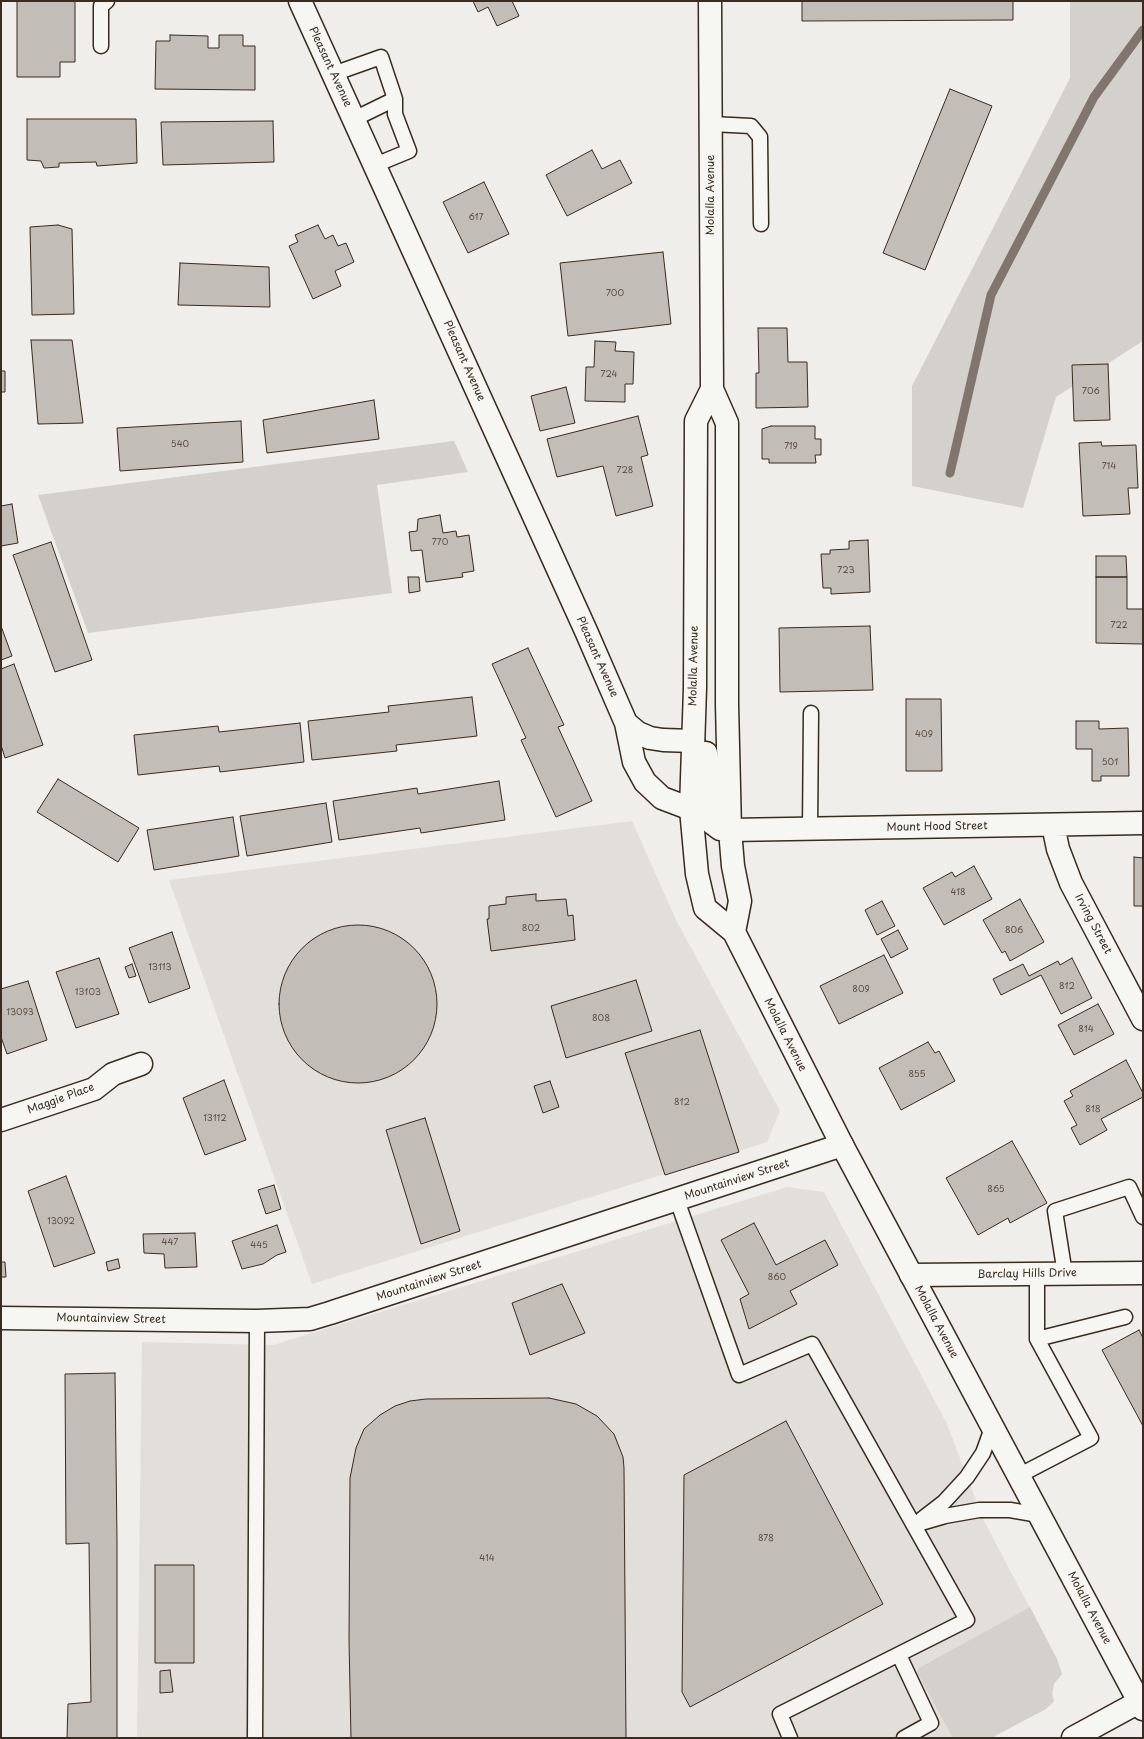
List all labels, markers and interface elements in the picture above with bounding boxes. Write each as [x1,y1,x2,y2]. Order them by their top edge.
street label: Pleasant Avenue [306,25,354,109]
street label: Molalla Avenue [704,155,718,235]
house number: 617 [469,213,483,223]
house number: 700 [606,289,624,299]
street label: Pleasant Avenue [440,319,488,403]
house number: 724 [600,370,618,380]
house number: 706 [1082,387,1100,397]
house number: 540 [171,440,189,450]
house number: 719 [784,442,798,452]
house number: 714 [1102,462,1116,472]
house number: 728 [617,466,633,476]
house number: 770 [432,538,448,548]
house number: 723 [837,566,855,576]
street label: Pleasant Avenue [573,615,621,699]
house number: 722 [1110,621,1128,631]
street label: Molalla Avenue [687,626,701,706]
house number: 409 [915,730,933,740]
house number: 501 [1102,758,1118,768]
street label: Mount Hood Street [886,820,988,834]
house number: 418 [950,888,966,898]
street label: Irving Street [1072,892,1114,956]
house number: 802 [522,924,540,934]
house number: 806 [1005,926,1023,936]
house number: 13113 [148,963,172,973]
house number: 812 [1059,982,1075,992]
house number: 809 [852,985,870,995]
house number: 13103 [75,988,101,998]
street label: Molalla Avenue [761,996,809,1074]
house number: 13093 [6,1008,34,1018]
house number: 808 [592,1014,610,1024]
house number: 814 [1078,1025,1094,1035]
house number: 855 [909,1070,925,1080]
street label: Maggie Place [26,1081,96,1117]
house number: 812 [674,1098,690,1108]
house number: 818 [1085,1105,1101,1115]
house number: 13112 [203,1114,227,1124]
street label: Mountainview Street [683,1157,791,1203]
house number: 865 [987,1185,1005,1195]
house number: 13092 [47,1217,75,1227]
house number: 447 [162,1238,178,1248]
house number: 445 [250,1241,268,1251]
street label: Mountainview Street [375,1258,483,1304]
street label: Barclay Hills Drive [977,1267,1077,1281]
house number: 860 [768,1273,786,1283]
street label: Molalla Avenue [911,1283,961,1361]
street label: Mountainview Street [56,1311,166,1327]
house number: 878 [758,1534,774,1544]
house number: 414 [479,1554,495,1564]
street label: Molalla Avenue [1064,1569,1114,1647]

